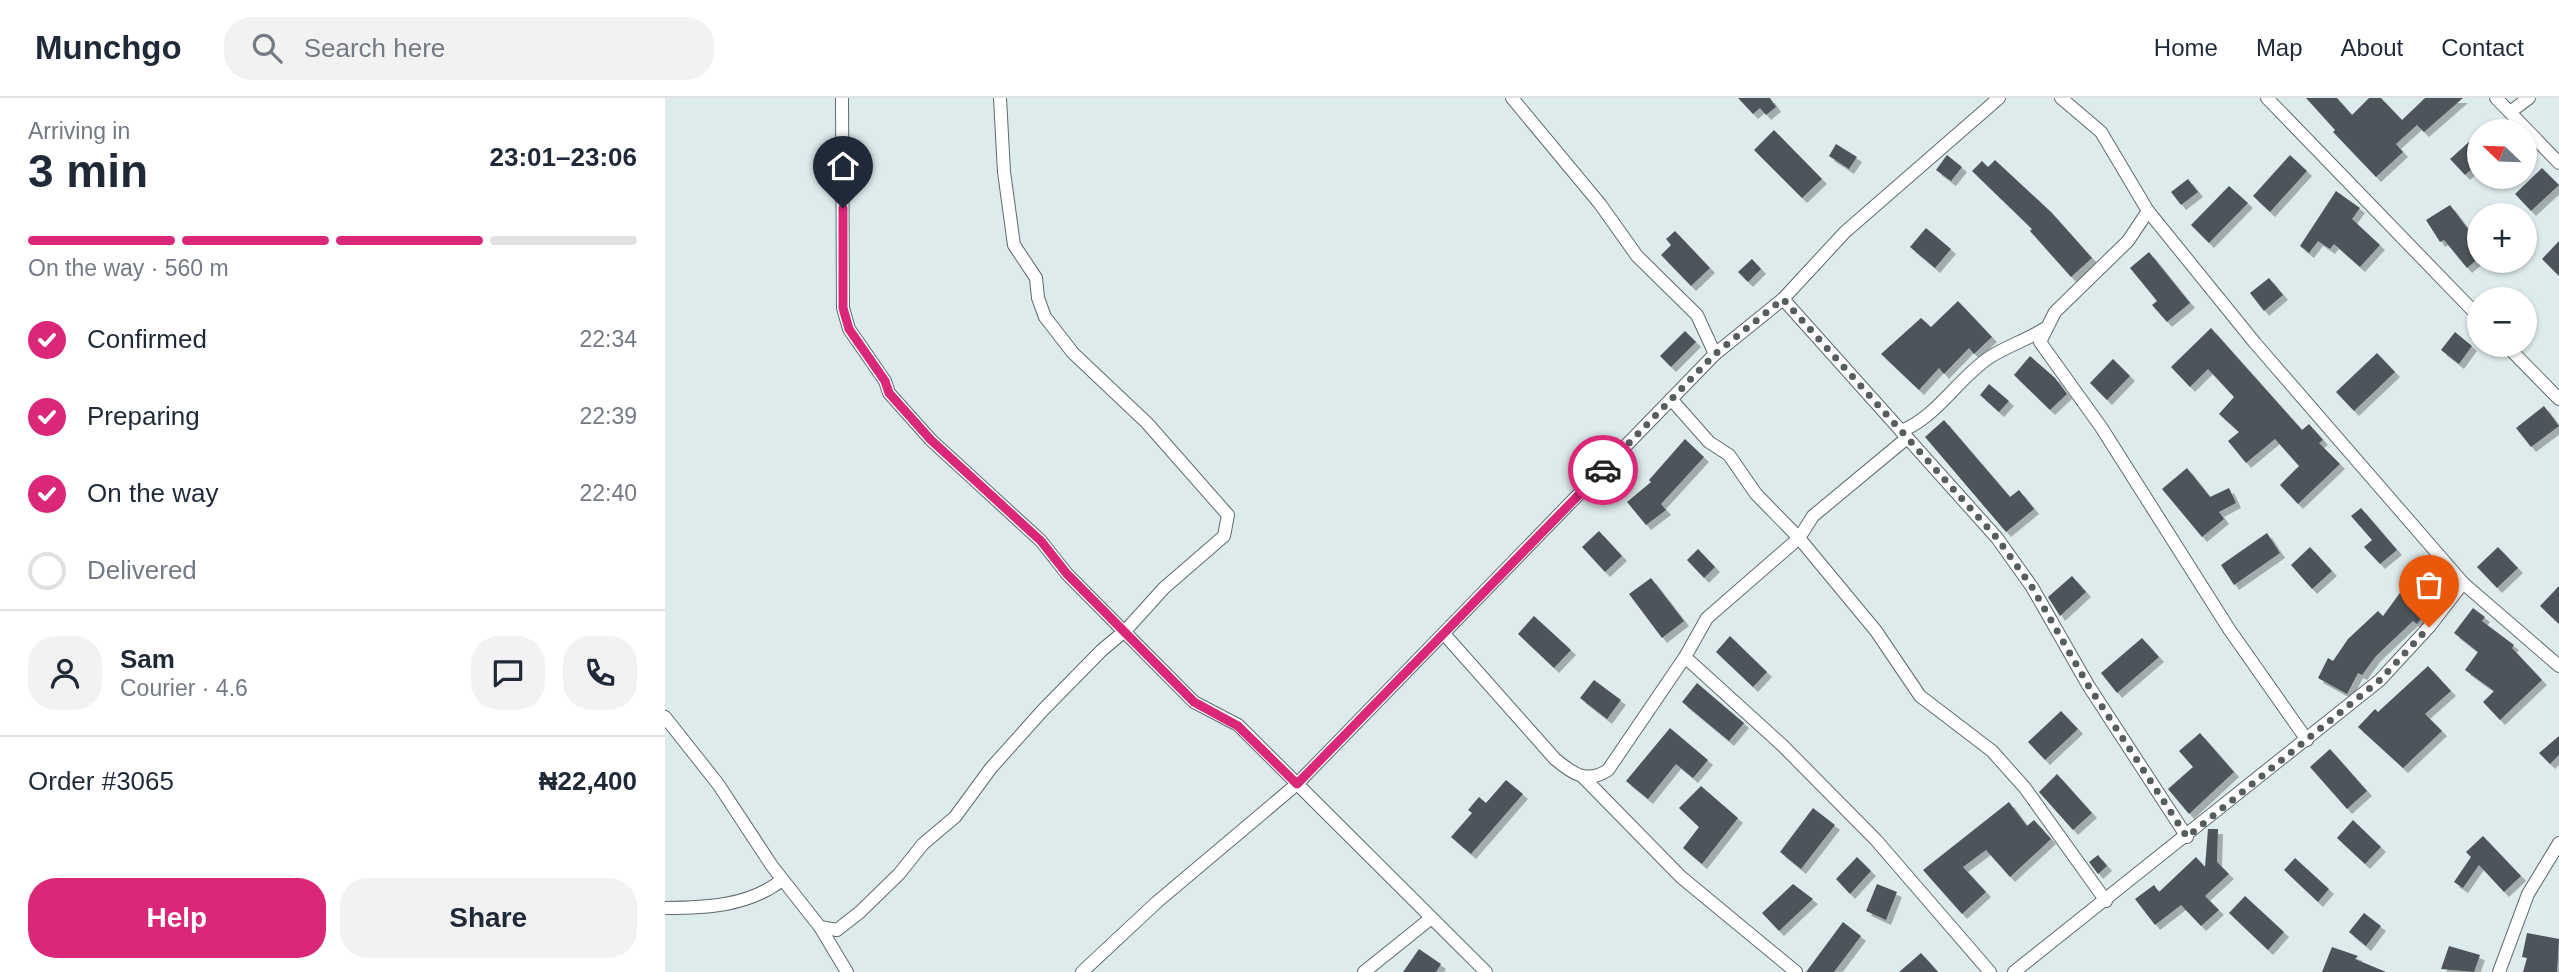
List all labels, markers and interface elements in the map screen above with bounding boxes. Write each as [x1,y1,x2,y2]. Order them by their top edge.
search box [224,17,714,80]
text: Munchgo [35,29,182,66]
icon: search [248,29,286,67]
text: Search here [304,33,445,63]
text: Home [2154,34,2218,61]
text: Map [2256,34,2303,61]
text: About [2341,34,2403,61]
text: Contact [2441,34,2524,61]
text: Arriving in [28,118,130,144]
north arrow [2467,119,2537,189]
map controls [2467,119,2537,357]
pin [813,136,873,208]
text: 23:01–23:06 [490,142,637,172]
text: 3 min [28,145,148,197]
icon: home [824,147,862,185]
button: + [2467,203,2537,273]
text: On the way · 560 m [28,255,229,281]
button: − [2467,287,2537,357]
icon: check [28,321,66,359]
text: Confirmed [87,324,207,354]
text: 22:34 [579,326,637,352]
icon: check [28,398,66,436]
text: Preparing [87,401,200,431]
text: 22:39 [579,403,637,429]
courier [1568,435,1638,505]
icon: car [1584,451,1622,489]
icon: check [28,475,66,513]
text: On the way [87,478,219,508]
text: 22:40 [579,480,637,506]
text: Delivered [87,555,197,585]
pin [2399,555,2459,627]
icon: bag [2410,566,2448,604]
button: person [28,636,102,710]
button: chat [471,636,545,710]
button: phone [563,636,637,710]
text: Sam [120,644,175,674]
text: Courier · 4.6 [120,675,248,701]
text: Order #3065 [28,766,174,796]
text: ₦22,400 [539,766,637,796]
button: Help [28,878,326,958]
button: Share [340,878,637,958]

